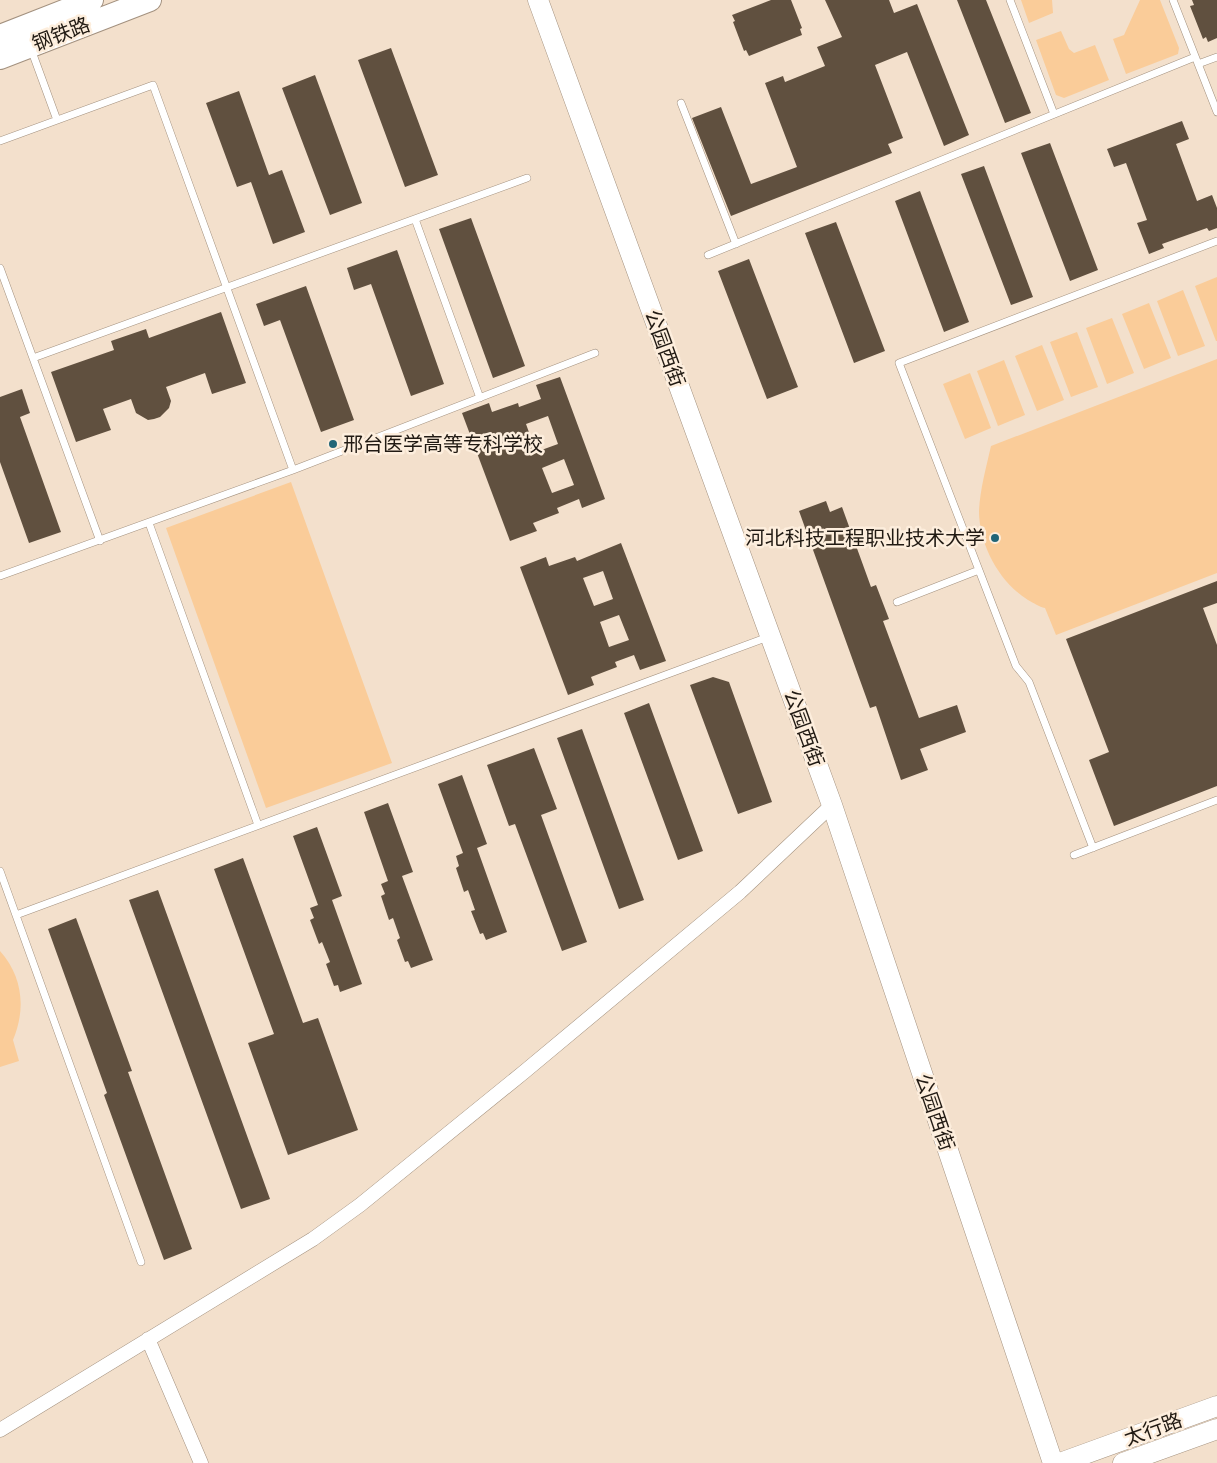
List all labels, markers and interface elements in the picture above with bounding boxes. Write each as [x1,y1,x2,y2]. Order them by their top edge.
street label: 钢铁路 [28,10,95,60]
street label: 公园西街 [636,306,692,391]
place label: 邢台医学高等专科学校 [343,430,543,460]
marker: 邢台医学高等专科学校 [327,438,339,450]
place label: 河北科技工程职业技术大学 [745,524,985,554]
marker: 河北科技工程职业技术大学 [989,532,1001,544]
street label: 公园西街 [775,686,831,771]
street label: 公园西街 [907,1070,961,1155]
street label: 太行路 [1120,1406,1187,1454]

